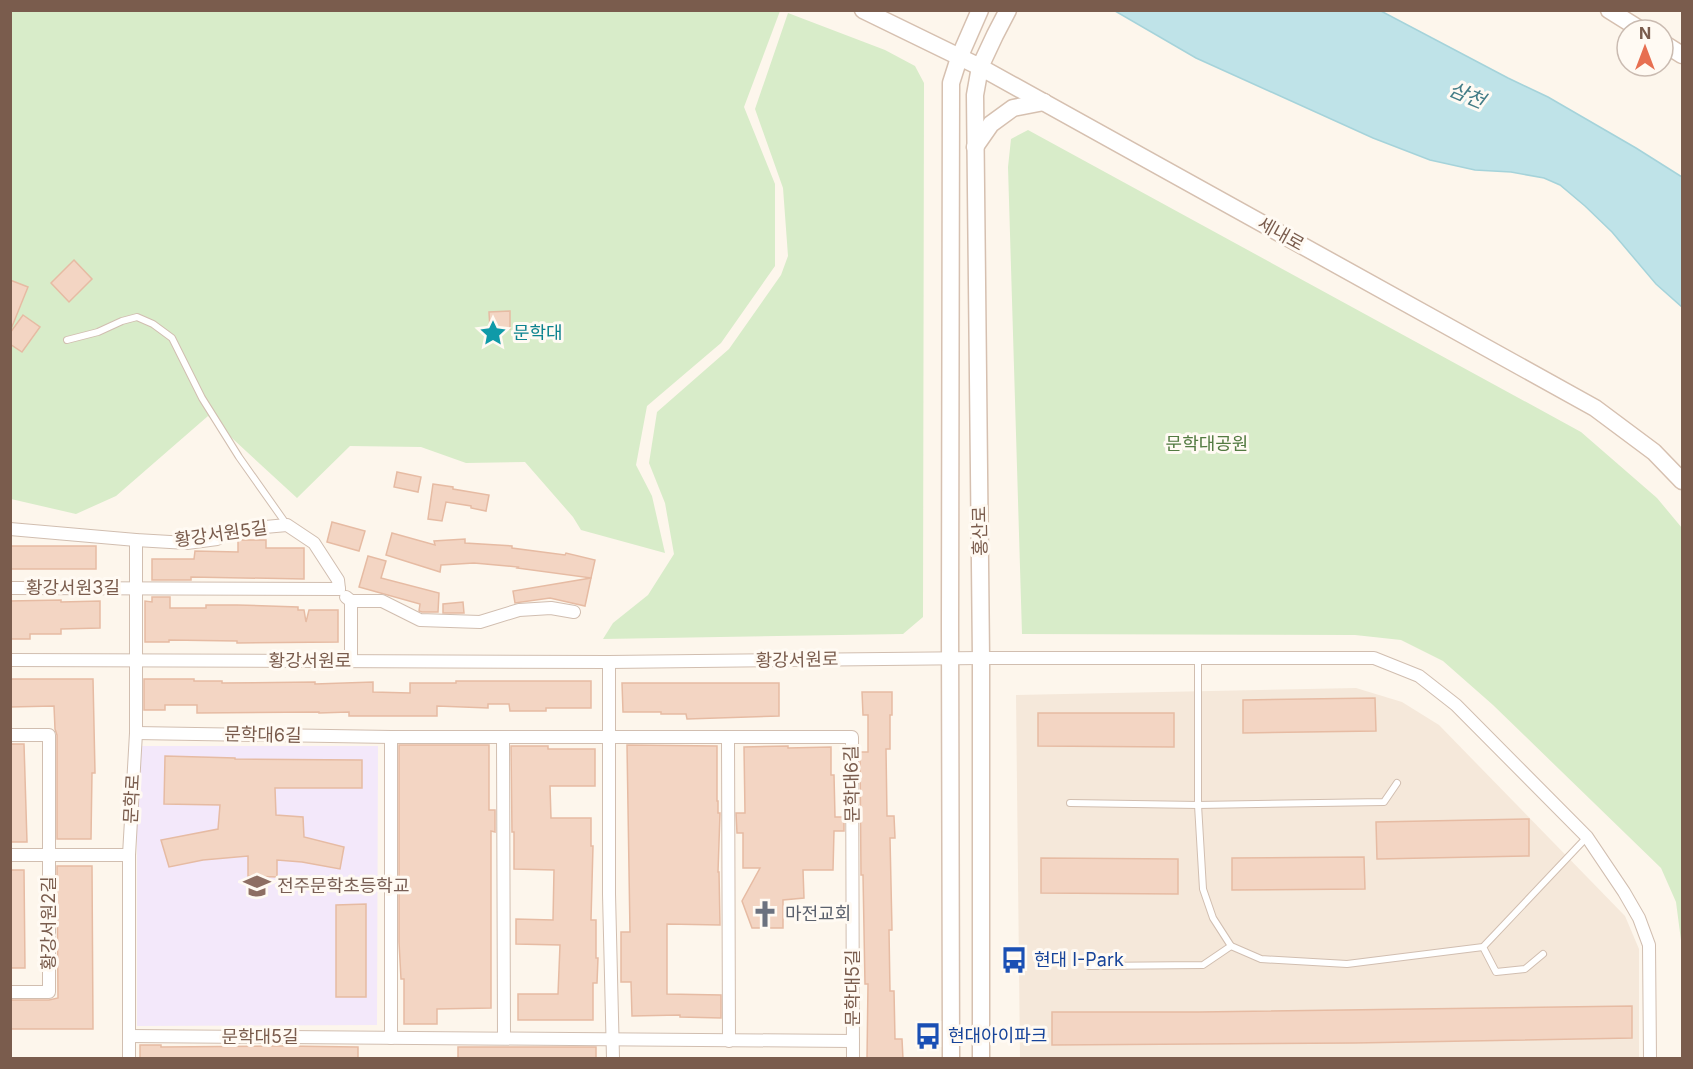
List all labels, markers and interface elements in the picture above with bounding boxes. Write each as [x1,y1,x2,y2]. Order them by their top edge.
north arrow [1615,18,1675,78]
text: N [1639,23,1651,43]
water label: 삼천 [1445,77,1491,114]
street label: 세내로 [1254,212,1308,255]
place icon: 문학대 [478,318,508,348]
place label: 문학대 [513,322,563,343]
park label: 문학대공원 [1166,433,1248,454]
street label: 홍산로 [969,506,990,556]
street label: 황강서원5길 [173,517,269,550]
street label: 황강서원3길 [26,577,120,598]
street label: 황강서원로 [755,648,839,671]
street label: 황강서원로 [269,650,351,671]
street label: 문학대6길 [224,723,302,746]
street label: 문학대6길 [840,745,863,823]
street label: 문학로 [120,774,143,824]
school or university icon: 전주문학초등학교 [242,871,272,901]
place label: 전주문학초등학교 [277,875,409,896]
street label: 황강서원2길 [38,876,59,970]
church icon: 마전교회 [750,899,780,929]
place label: 마전교회 [785,903,851,924]
bus stop icon: 현대 I-Park [999,945,1029,975]
street label: 문학대5길 [842,949,863,1027]
place label: 현대 I-Park [1034,949,1124,970]
bus stop icon: 현대아이파크 [913,1021,943,1051]
place label: 현대아이파크 [948,1025,1047,1046]
street label: 문학대5길 [221,1026,299,1047]

